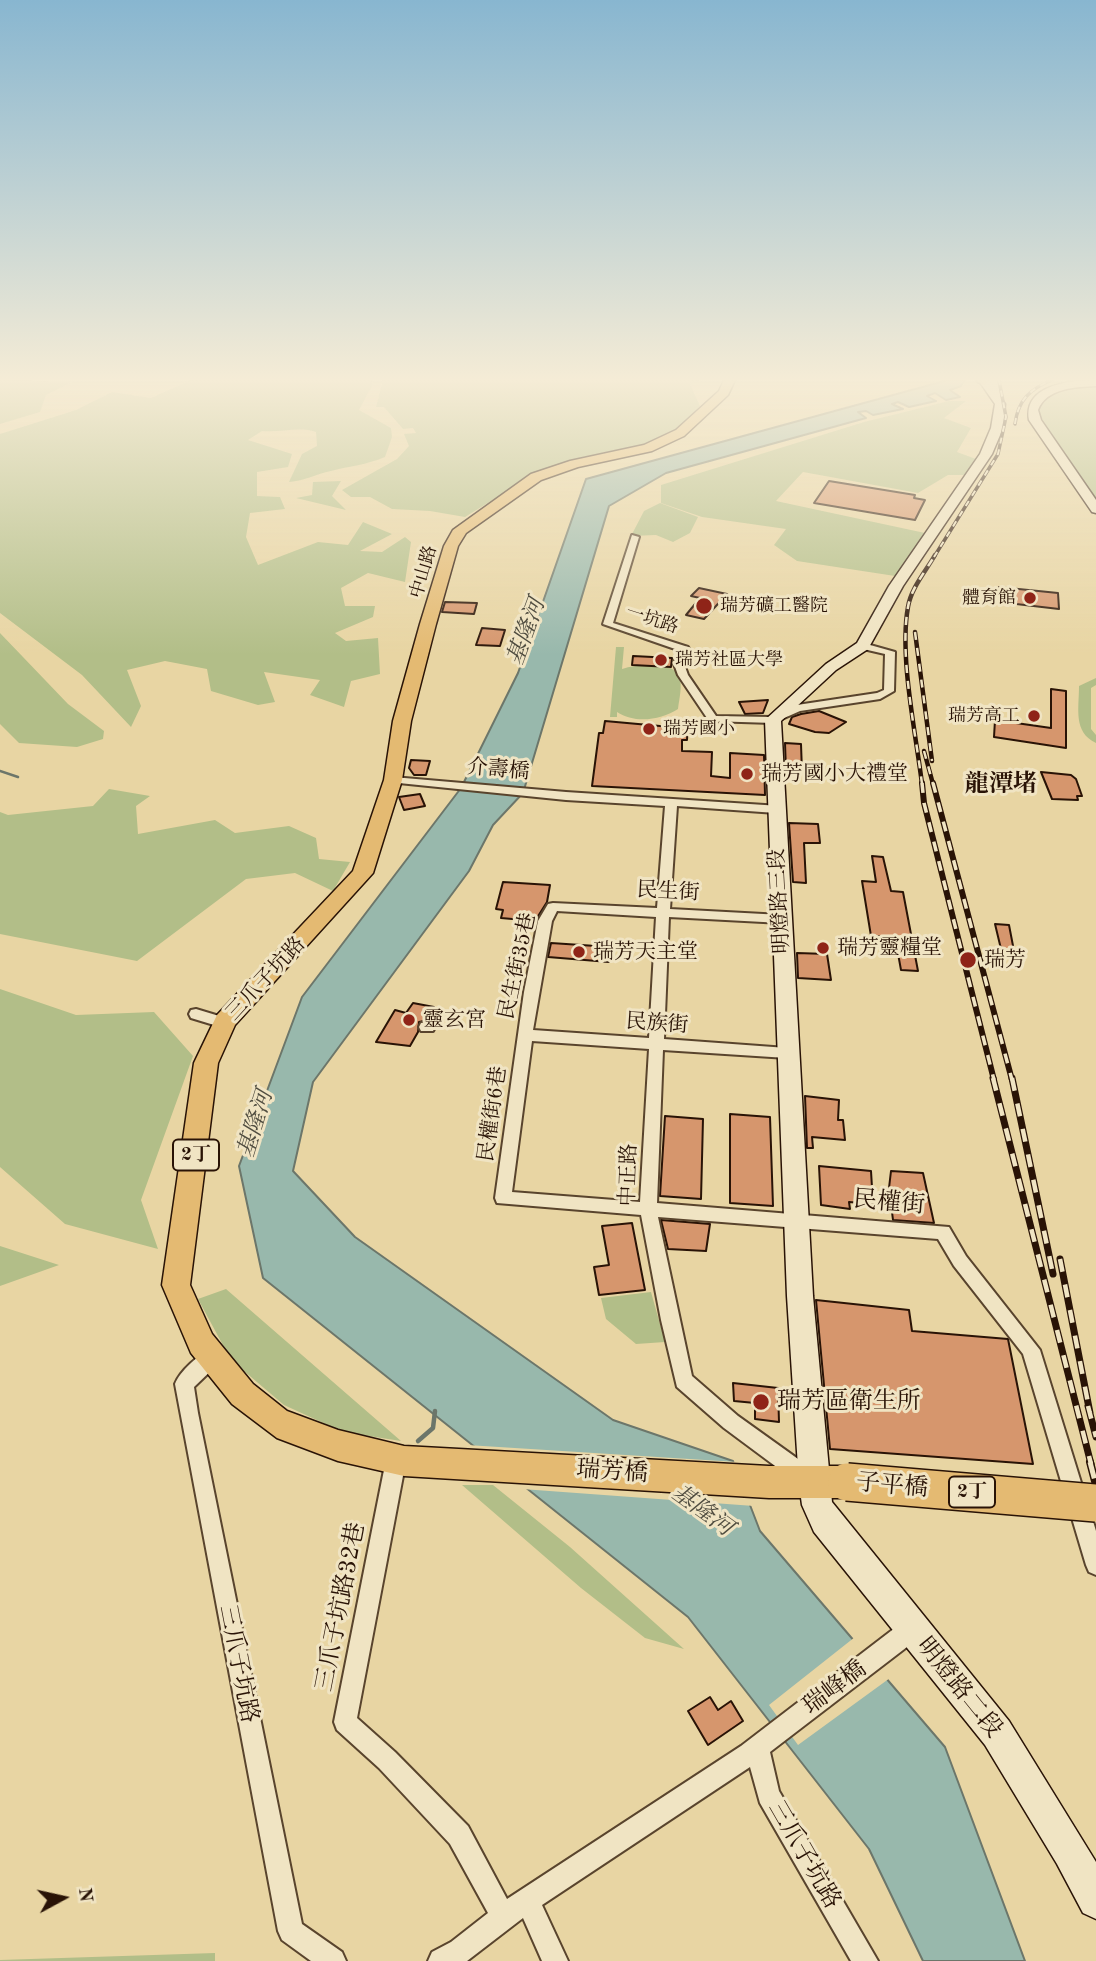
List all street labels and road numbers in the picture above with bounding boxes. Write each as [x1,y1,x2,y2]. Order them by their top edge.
street label: 中山路 [406,543,442,601]
street label: 一坑路 [623,601,681,639]
street label: 介壽橋 [466,755,530,785]
street label: 明燈路三段 [765,848,795,954]
street label: 民生街 [636,878,700,906]
street label: 民生街35巷 [494,910,542,1022]
street label: 三爪子坑路 [221,932,311,1026]
street label: 民族街 [625,1009,689,1039]
street label: 民權街6巷 [474,1065,512,1163]
road number: 2丁 [173,1140,219,1170]
street label: 中正路 [615,1143,643,1207]
street label: 民權街 [852,1186,926,1220]
street label: 瑞芳橋 [575,1455,649,1489]
street label: 子平橋 [855,1469,929,1503]
road number: 2丁 [949,1476,995,1508]
street label: 三爪子坑路32巷 [310,1520,372,1694]
street label: 三爪子坑路 [212,1602,264,1726]
street label: 明燈路二段 [910,1632,1008,1744]
street label: 瑞峰橋 [798,1655,872,1721]
street label: 三爪子坑路 [762,1796,846,1914]

